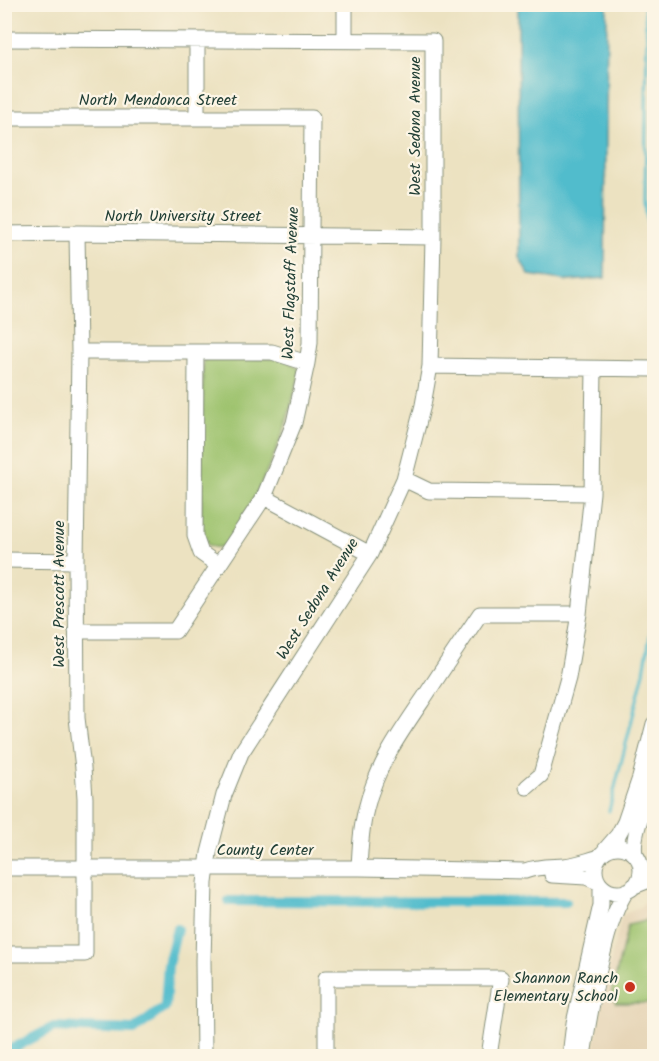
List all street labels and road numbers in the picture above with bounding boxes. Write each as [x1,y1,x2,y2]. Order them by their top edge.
street label: West Sedona Avenue [403,56,428,196]
street label: North Mendonca Street [79,88,238,113]
street label: North University Street [104,204,262,229]
street label: West Flagstaff Avenue [276,206,306,360]
street label: West Prescott Avenue [47,520,72,668]
street label: West Sedona Avenue [270,533,366,665]
street label: County Center [216,838,315,863]

